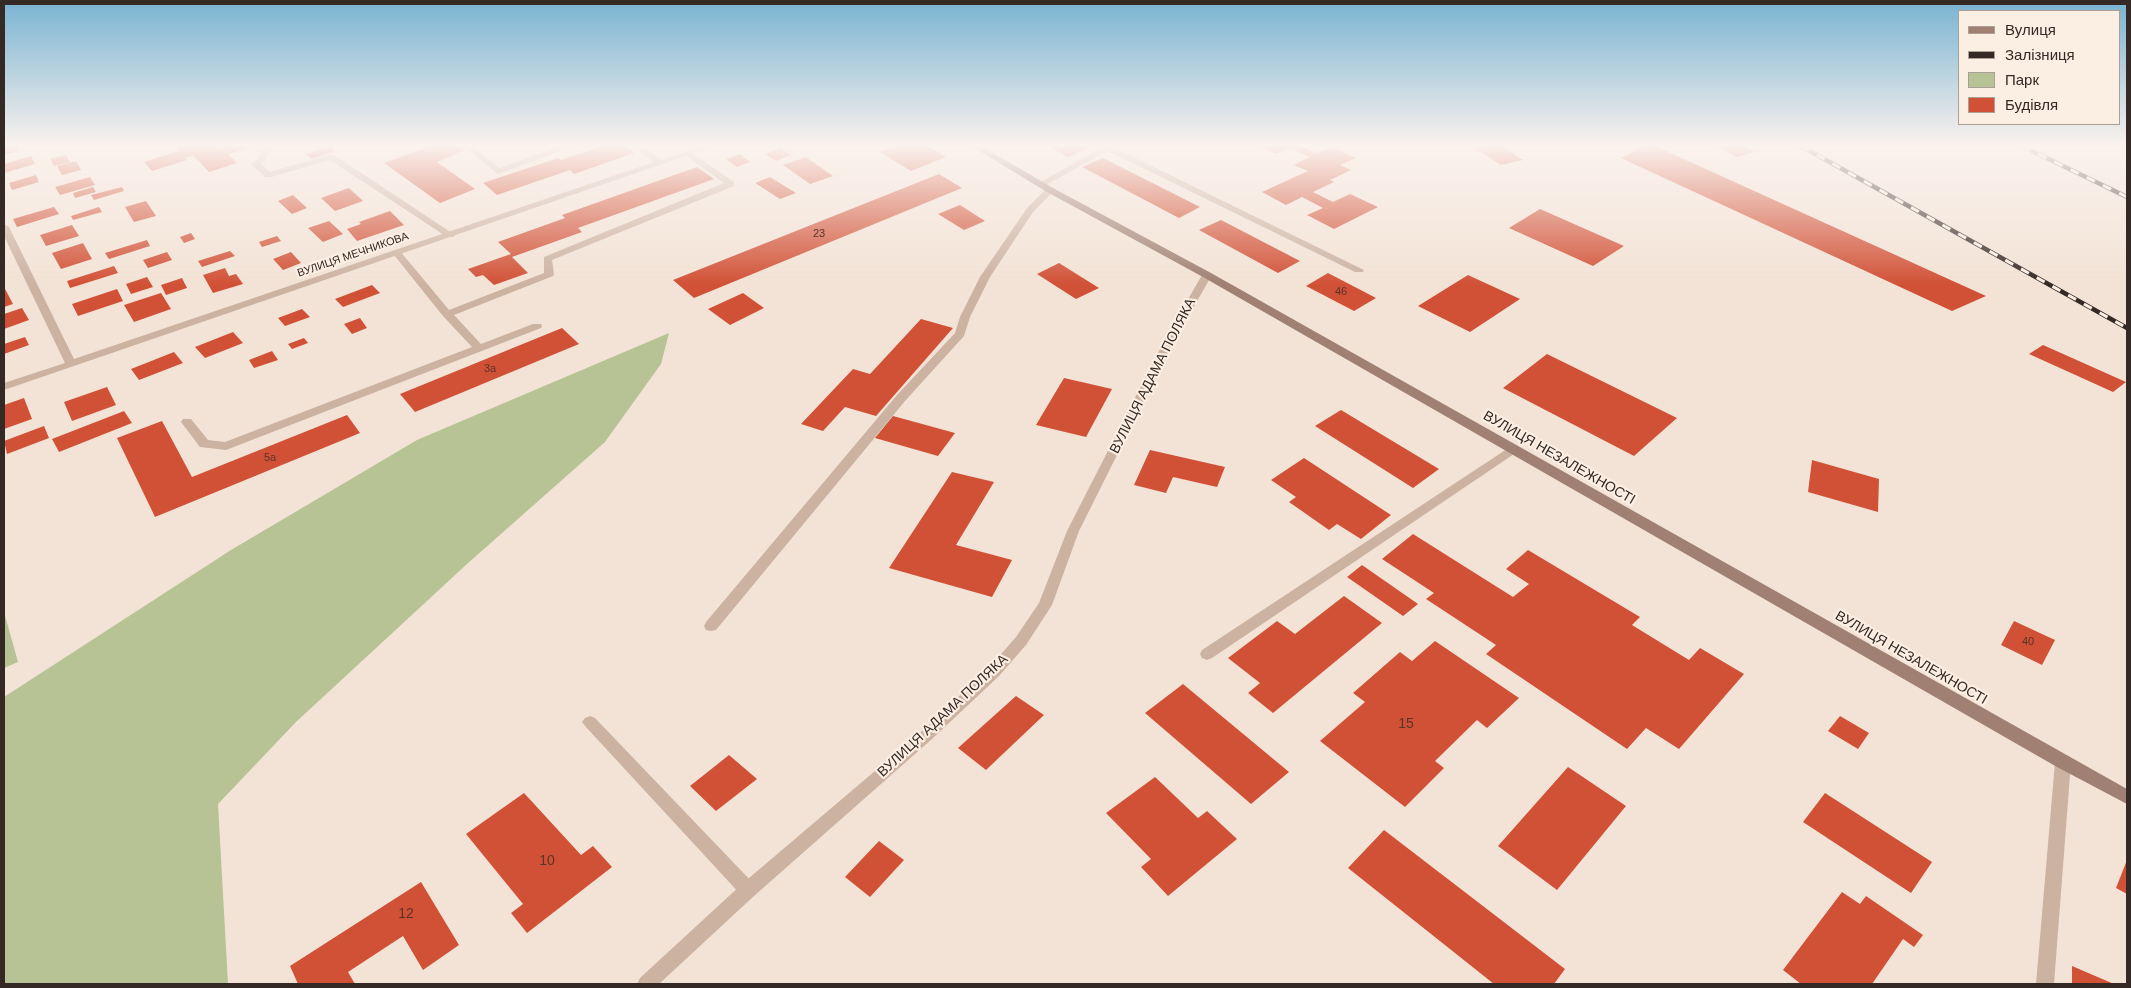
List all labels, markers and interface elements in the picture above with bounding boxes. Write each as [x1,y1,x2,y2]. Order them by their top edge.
legend [1958,10,2121,125]
text: Вулиця [2005,21,2056,38]
text: Залізниця [2005,46,2075,63]
text: Парк [2005,71,2039,88]
text: Будівля [2005,96,2058,113]
house number: 23 [813,227,825,241]
street label: ВУЛИЦЯ МЕЧНИКОВА [296,230,410,280]
house number: 46 [1335,285,1347,299]
street label: ВУЛИЦЯ АДАМА ПОЛЯКА [1106,296,1200,456]
house number: 3а [484,362,496,376]
street label: ВУЛИЦЯ НЕЗАЛЕЖНОСТІ [1480,408,1638,508]
house number: 5а [264,451,276,465]
street label: ВУЛИЦЯ НЕЗАЛЕЖНОСТІ [1832,608,1990,708]
house number: 40 [2022,635,2034,649]
street label: ВУЛИЦЯ АДАМА ПОЛЯКА [874,651,1012,781]
house number: 15 [1398,716,1414,732]
house number: 10 [539,853,555,869]
house number: 12 [398,906,414,922]

